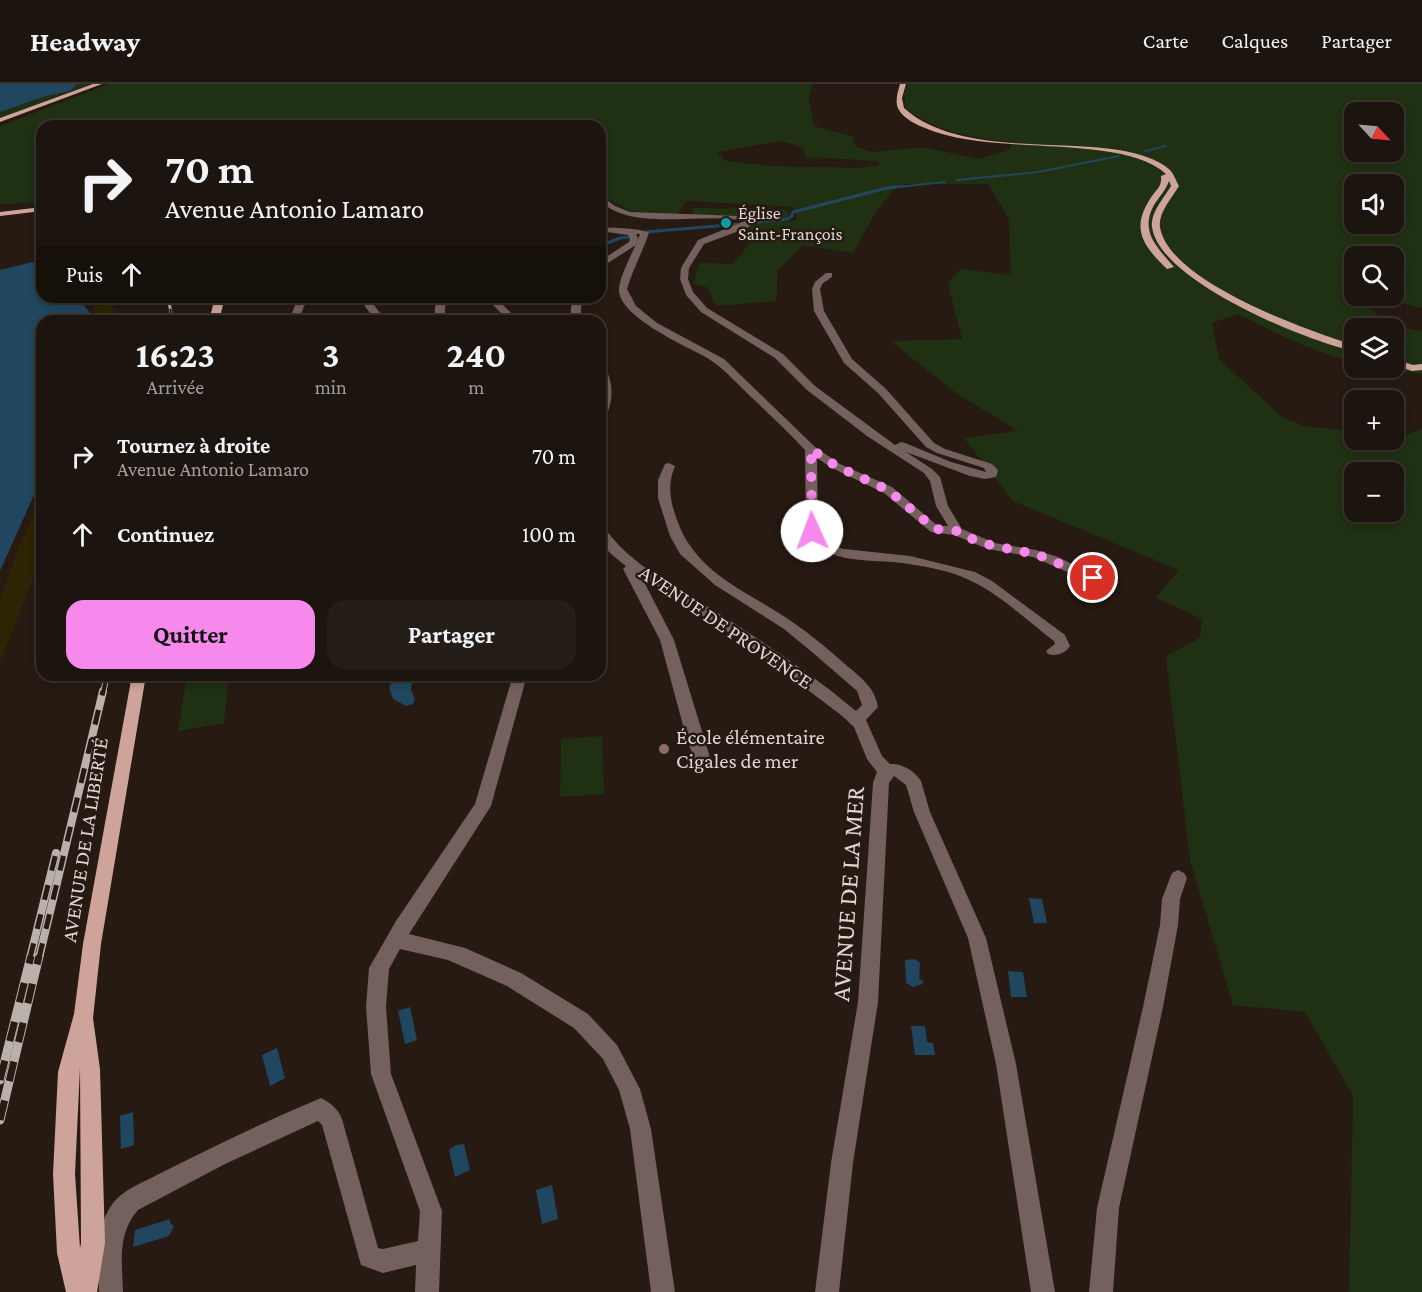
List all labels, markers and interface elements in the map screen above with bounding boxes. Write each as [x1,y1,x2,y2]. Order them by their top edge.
text: Headway [30,26,140,57]
text: Carte [1143,29,1188,53]
text: Calques [1221,29,1288,53]
text: Partager [1321,29,1392,53]
north arrow [1344,102,1404,162]
map controls [1344,102,1404,522]
icon: right [66,144,144,222]
text: 70 m [165,145,254,192]
button: sound [1344,174,1404,234]
text: Avenue Antonio Lamaro [165,194,424,224]
place label: Église Saint-François [738,203,842,244]
marker: Église Saint-François [719,216,733,230]
button: search [1344,246,1404,306]
icon: ahead [115,258,148,291]
text: Puis [66,262,103,287]
button: layers [1344,318,1404,378]
text: 16:23 [136,335,215,375]
text: 3 [322,335,339,375]
text: 240 [447,335,506,375]
text: Arrivée [147,376,204,398]
text: min [315,376,347,398]
text: m [468,376,484,398]
button: + [1344,390,1404,450]
text: Tournez à droite [117,433,270,458]
icon: right [66,440,99,473]
text: 70 m [532,444,576,469]
text: Avenue Antonio Lamaro [117,458,309,480]
button: − [1344,462,1404,522]
position arrow [780,499,844,563]
icon: ahead [66,518,99,551]
text: Continuez [117,522,214,547]
text: 100 m [522,522,576,547]
pin [1067,552,1118,603]
street label: AVENUE DE PROVENCE [635,560,817,694]
icon: arrive [1076,561,1109,594]
button: Quitter [66,600,315,669]
button: Partager [327,600,576,669]
place label: École élémentaire Cigales de mer [676,725,825,773]
street label: AVENUE DE LA LIBERTÉ [57,736,113,944]
marker: École élémentaire Cigales de mer [657,742,671,756]
street label: AVENUE DE LA MER [826,785,870,1002]

